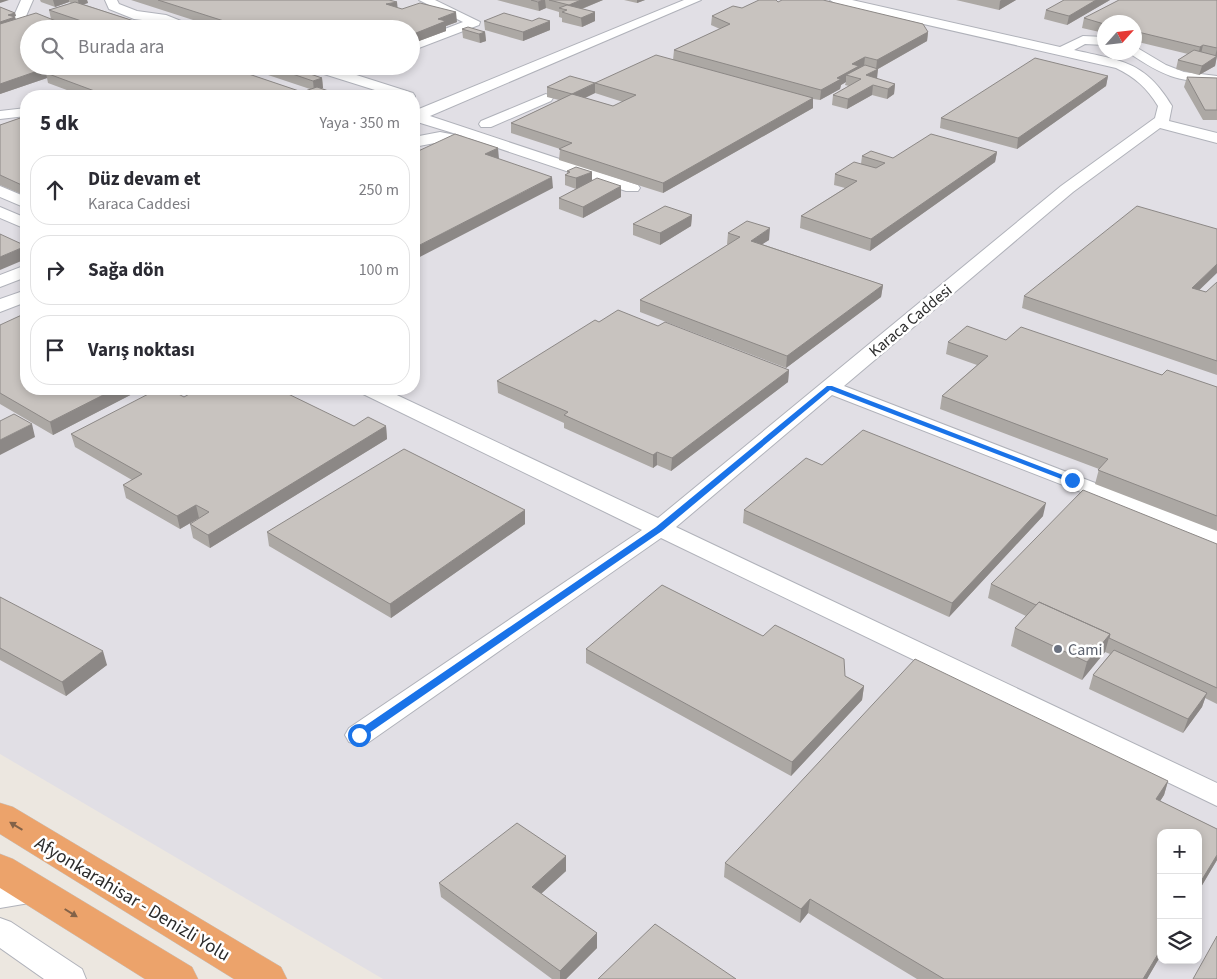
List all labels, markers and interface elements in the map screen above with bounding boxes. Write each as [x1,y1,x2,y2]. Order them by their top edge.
north arrow [1097,15,1142,60]
search box [20,20,420,75]
icon: search [38,34,66,62]
text: Burada ara [78,34,164,61]
text: 5 dk [40,108,79,138]
text: Yaya · 350 m [319,112,400,134]
text: Düz devam et [88,166,201,193]
icon: ahead [41,176,69,204]
text: 250 m [359,179,399,201]
text: Karaca Caddesi [88,193,191,215]
icon: right [41,256,69,284]
text: Sağa dön [88,257,164,284]
text: 100 m [359,259,399,281]
street label: Karaca Caddesi [864,279,957,362]
icon: arrive [41,336,69,364]
text: Varış noktası [88,337,195,364]
route end [1061,469,1084,492]
place label: Cami [1068,639,1102,661]
marker: Cami [1052,643,1064,655]
route start [348,724,371,747]
one-way arrow [9,822,22,831]
map controls [1157,829,1202,964]
button: + [1157,829,1202,874]
street label: Afyonkarahisar - Denizli Yolu [29,830,235,968]
button: − [1157,874,1202,919]
one-way arrow [65,908,78,918]
button: layers [1157,919,1202,964]

